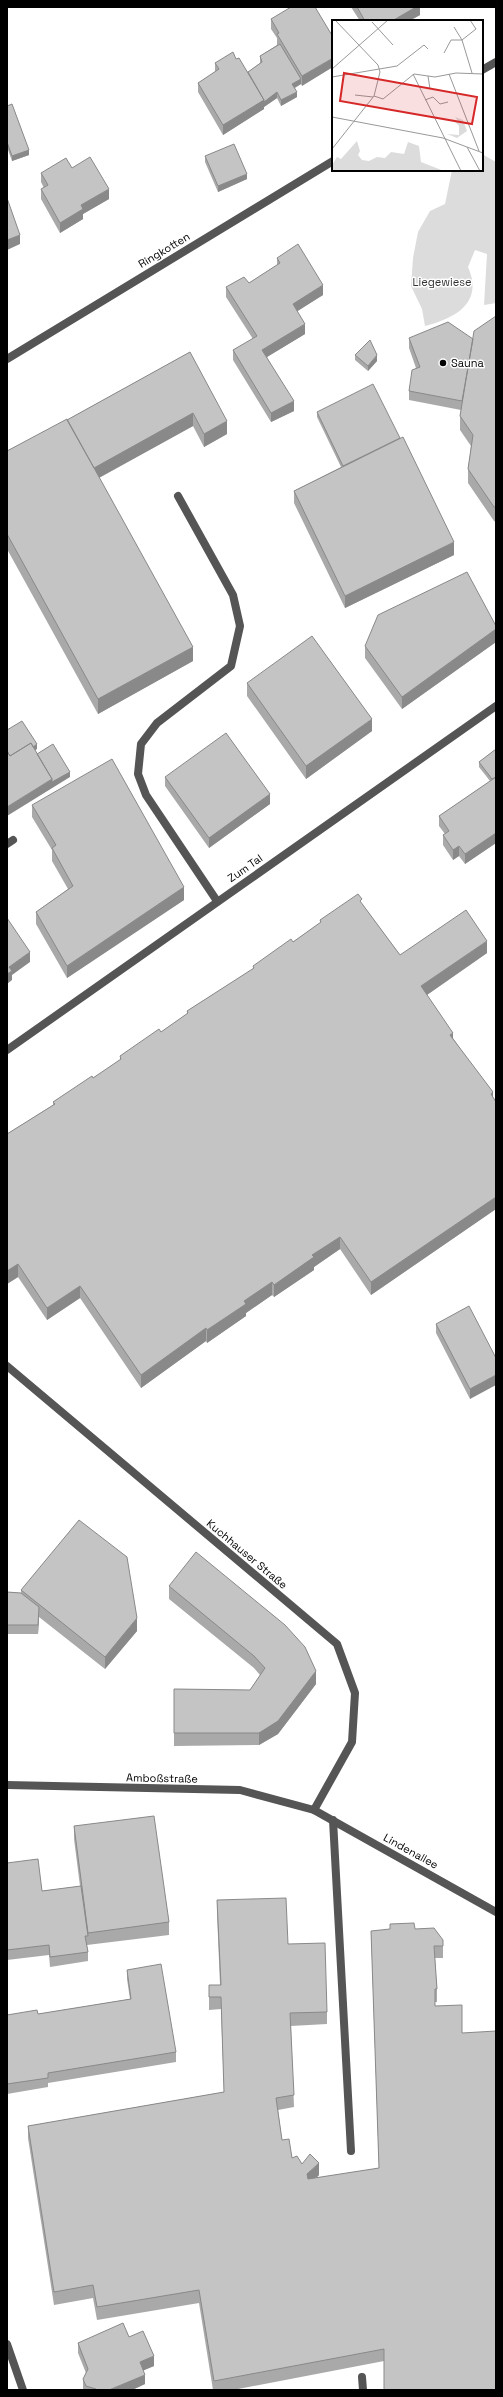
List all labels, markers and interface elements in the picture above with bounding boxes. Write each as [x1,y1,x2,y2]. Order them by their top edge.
inset map [332,20,483,171]
street label: Ringkotten [136,229,192,271]
park label: Liegewiese [412,275,472,289]
place label: Sauna [451,356,484,370]
marker: Sauna [438,358,448,368]
street label: Zum Tal [225,851,265,885]
street label: Kuchhauser Straße [204,1516,290,1592]
street label: Amboßstraße [126,1770,198,1786]
street label: Lindenallee [381,1830,441,1872]

